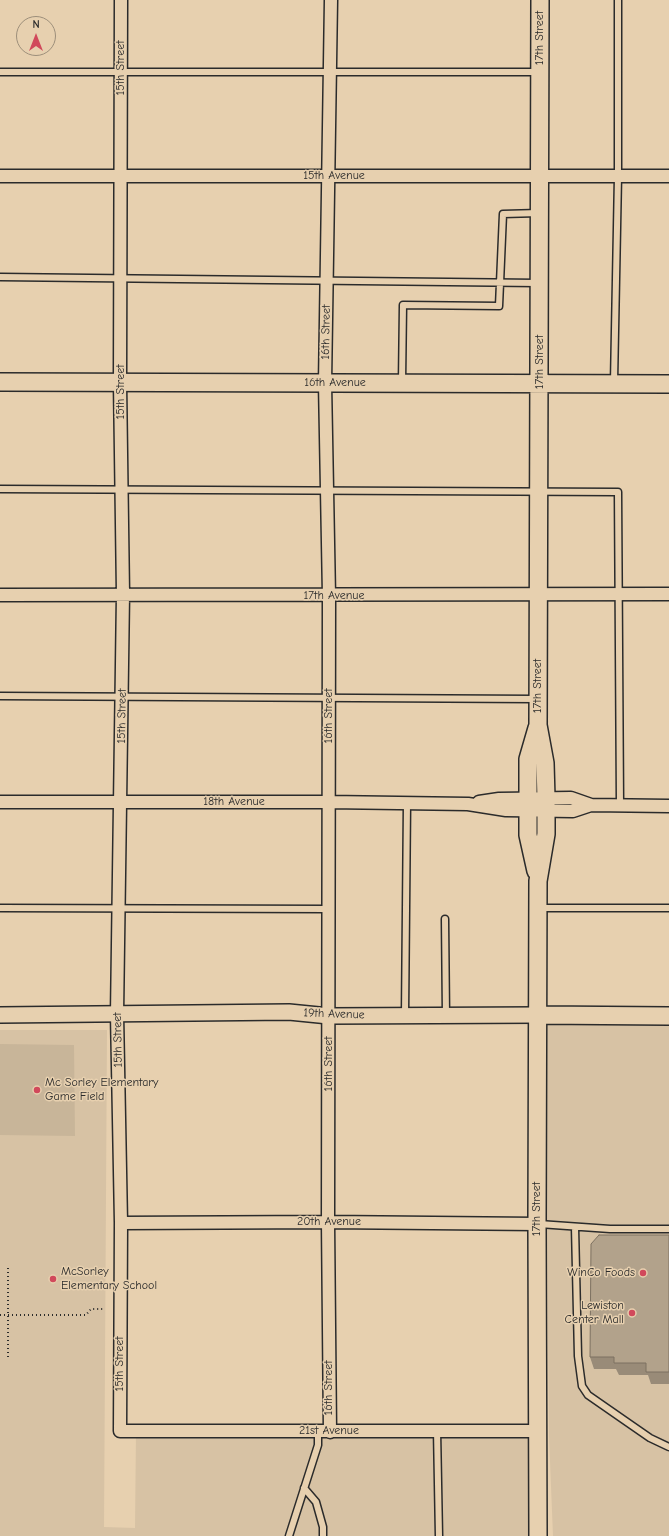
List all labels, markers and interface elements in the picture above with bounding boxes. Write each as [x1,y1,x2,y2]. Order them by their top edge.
street label: 17th Street [533,11,547,65]
north arrow [16,16,56,56]
text: N [32,18,40,31]
street label: 15th Street [114,40,128,96]
street label: 15th Avenue [303,169,365,183]
street label: 16th Street [318,304,334,360]
street label: 17th Street [533,335,547,389]
street label: 15th Street [114,364,128,420]
street label: 16th Avenue [304,376,366,390]
street label: 17th Avenue [304,589,364,603]
street label: 17th Street [531,659,545,713]
street label: 15th Street [114,688,130,744]
street label: 16th Street [322,688,336,744]
street label: 18th Avenue [203,795,265,809]
street label: 19th Avenue [303,1006,365,1022]
street label: 15th Street [110,1012,126,1068]
street label: 16th Street [322,1036,336,1092]
place label: Mc Sorley Elementary Game Field [45,1076,158,1104]
marker: Mc Sorley Elementary Game Field [32,1085,42,1095]
street label: 17th Street [530,1182,544,1236]
street label: 20th Avenue [297,1215,361,1229]
place label: McSorley Elementary School [61,1265,157,1293]
place label: WinCo Foods [567,1266,635,1280]
marker: WinCo Foods [638,1268,648,1278]
marker: McSorley Elementary School [48,1274,58,1284]
place label: Lewiston Center Mall [565,1299,624,1327]
marker: Lewiston Center Mall [627,1308,637,1318]
street label: 15th Street [113,1336,127,1392]
street label: 16th Street [322,1360,336,1416]
street label: 21st Avenue [299,1424,359,1438]

